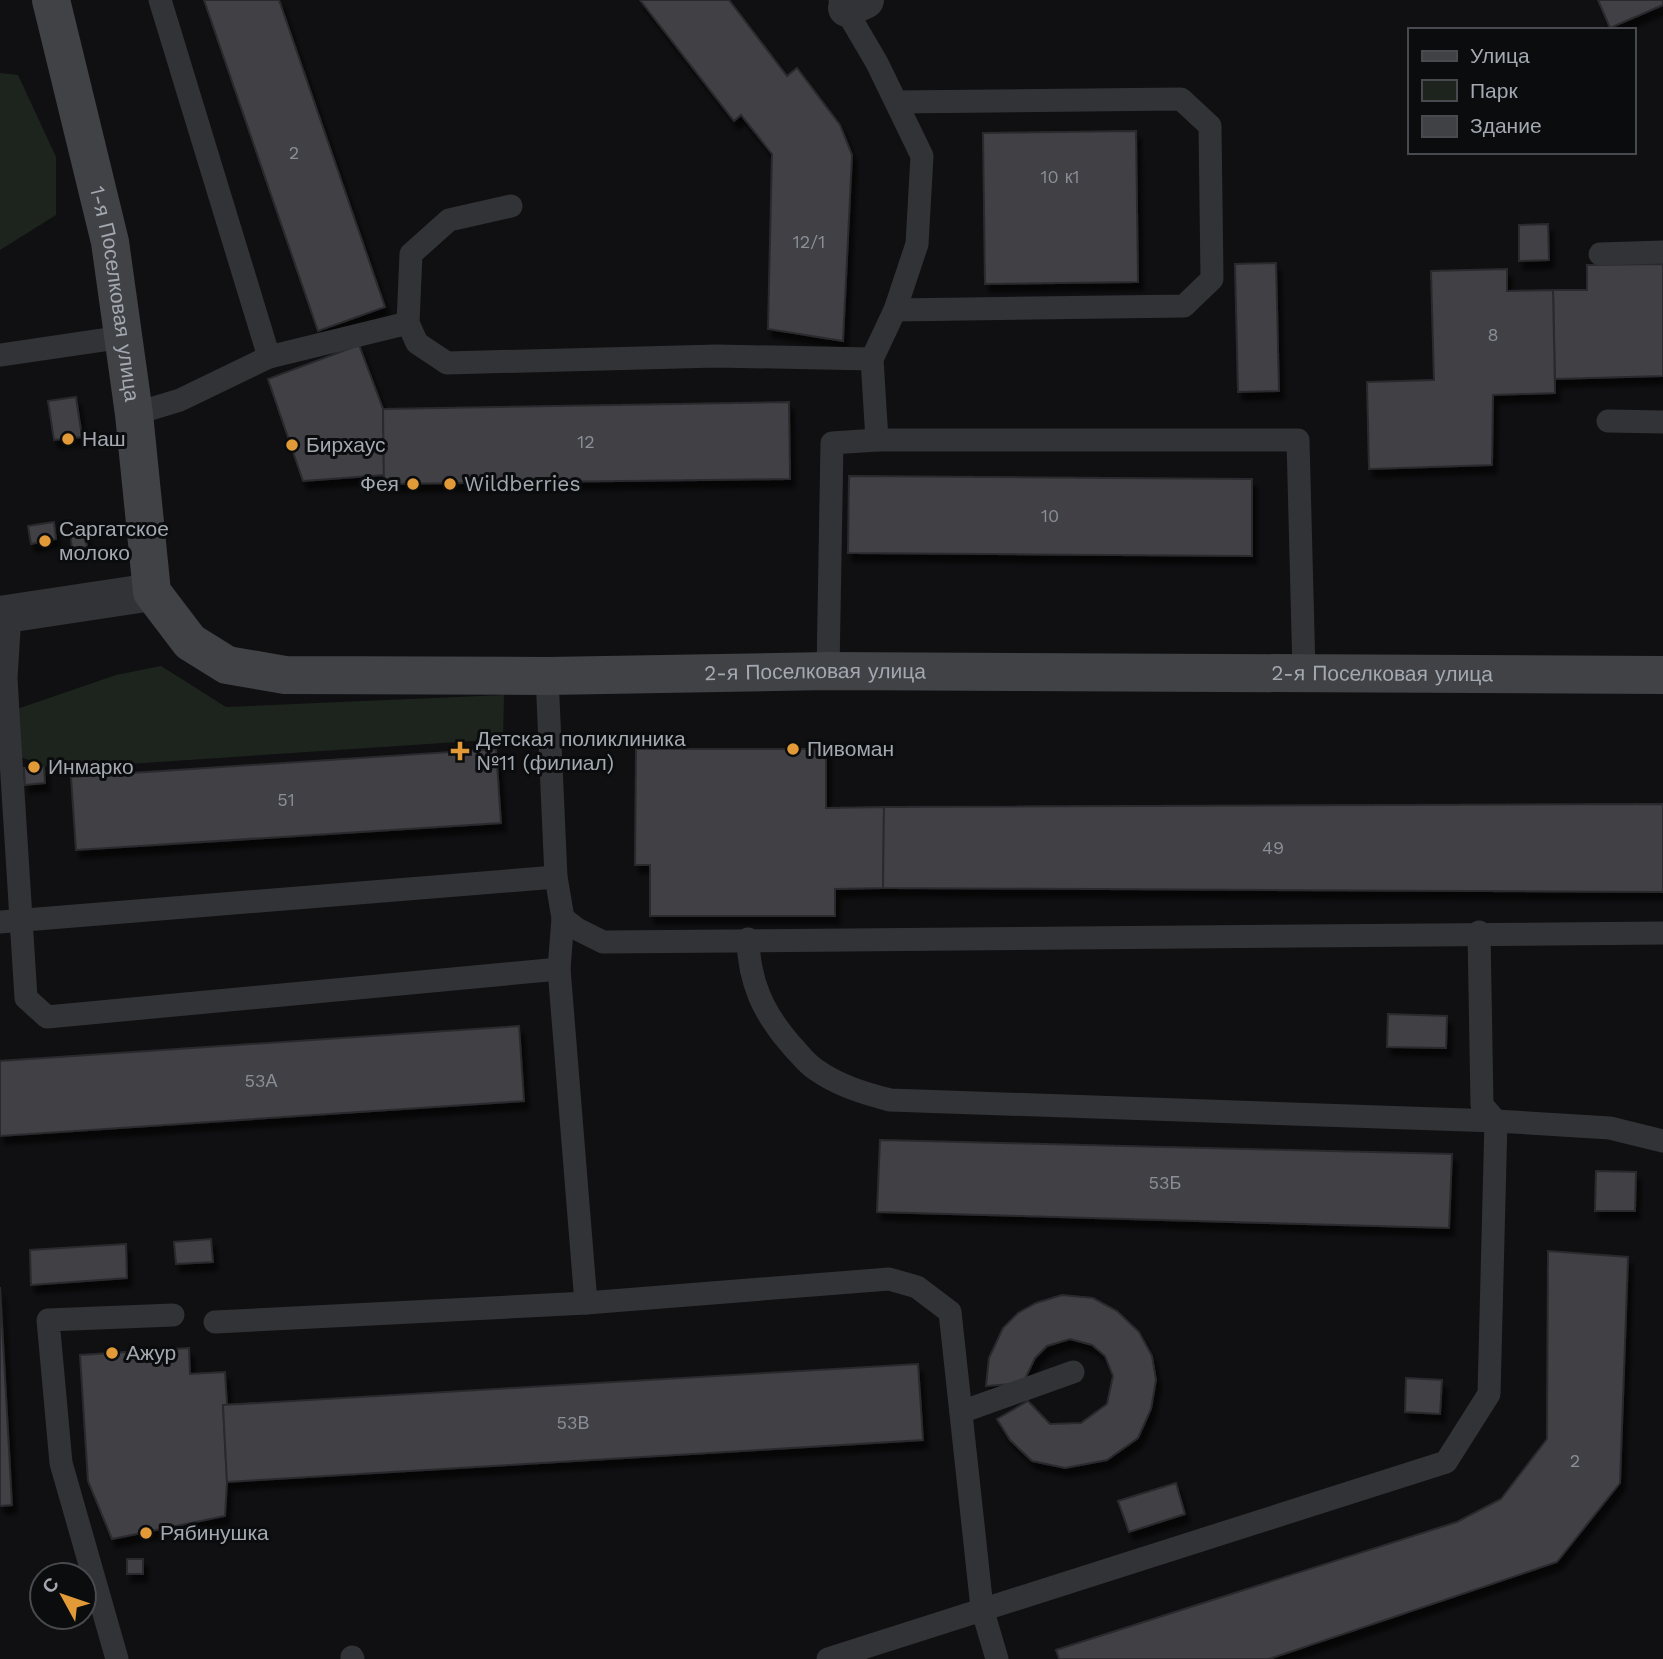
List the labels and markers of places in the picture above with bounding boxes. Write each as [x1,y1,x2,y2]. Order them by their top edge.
place label: Наш [82,426,126,451]
marker: Наш [60,431,76,447]
place label: Бирхаус [306,432,385,457]
marker: Бирхаус [284,437,300,453]
place label: Фея [360,471,399,496]
place label: Wildberries [464,471,581,496]
marker: Фея [405,476,421,492]
marker: Wildberries [442,476,458,492]
place label: Саргатское молоко [59,516,169,565]
marker: Саргатское молоко [37,533,53,549]
place label: Детская поликлиника №11 (филиал) [476,726,686,775]
place label: Пивоман [807,736,894,761]
marker: Детская поликлиника №11 (филиал) [450,741,470,761]
marker: Пивоман [785,741,801,757]
place label: Инмарко [48,754,134,779]
marker: Инмарко [26,759,42,775]
place label: Ажур [126,1340,176,1365]
marker: Ажур [104,1345,120,1361]
place label: Рябинушка [160,1520,269,1545]
marker: Рябинушка [138,1525,154,1541]

